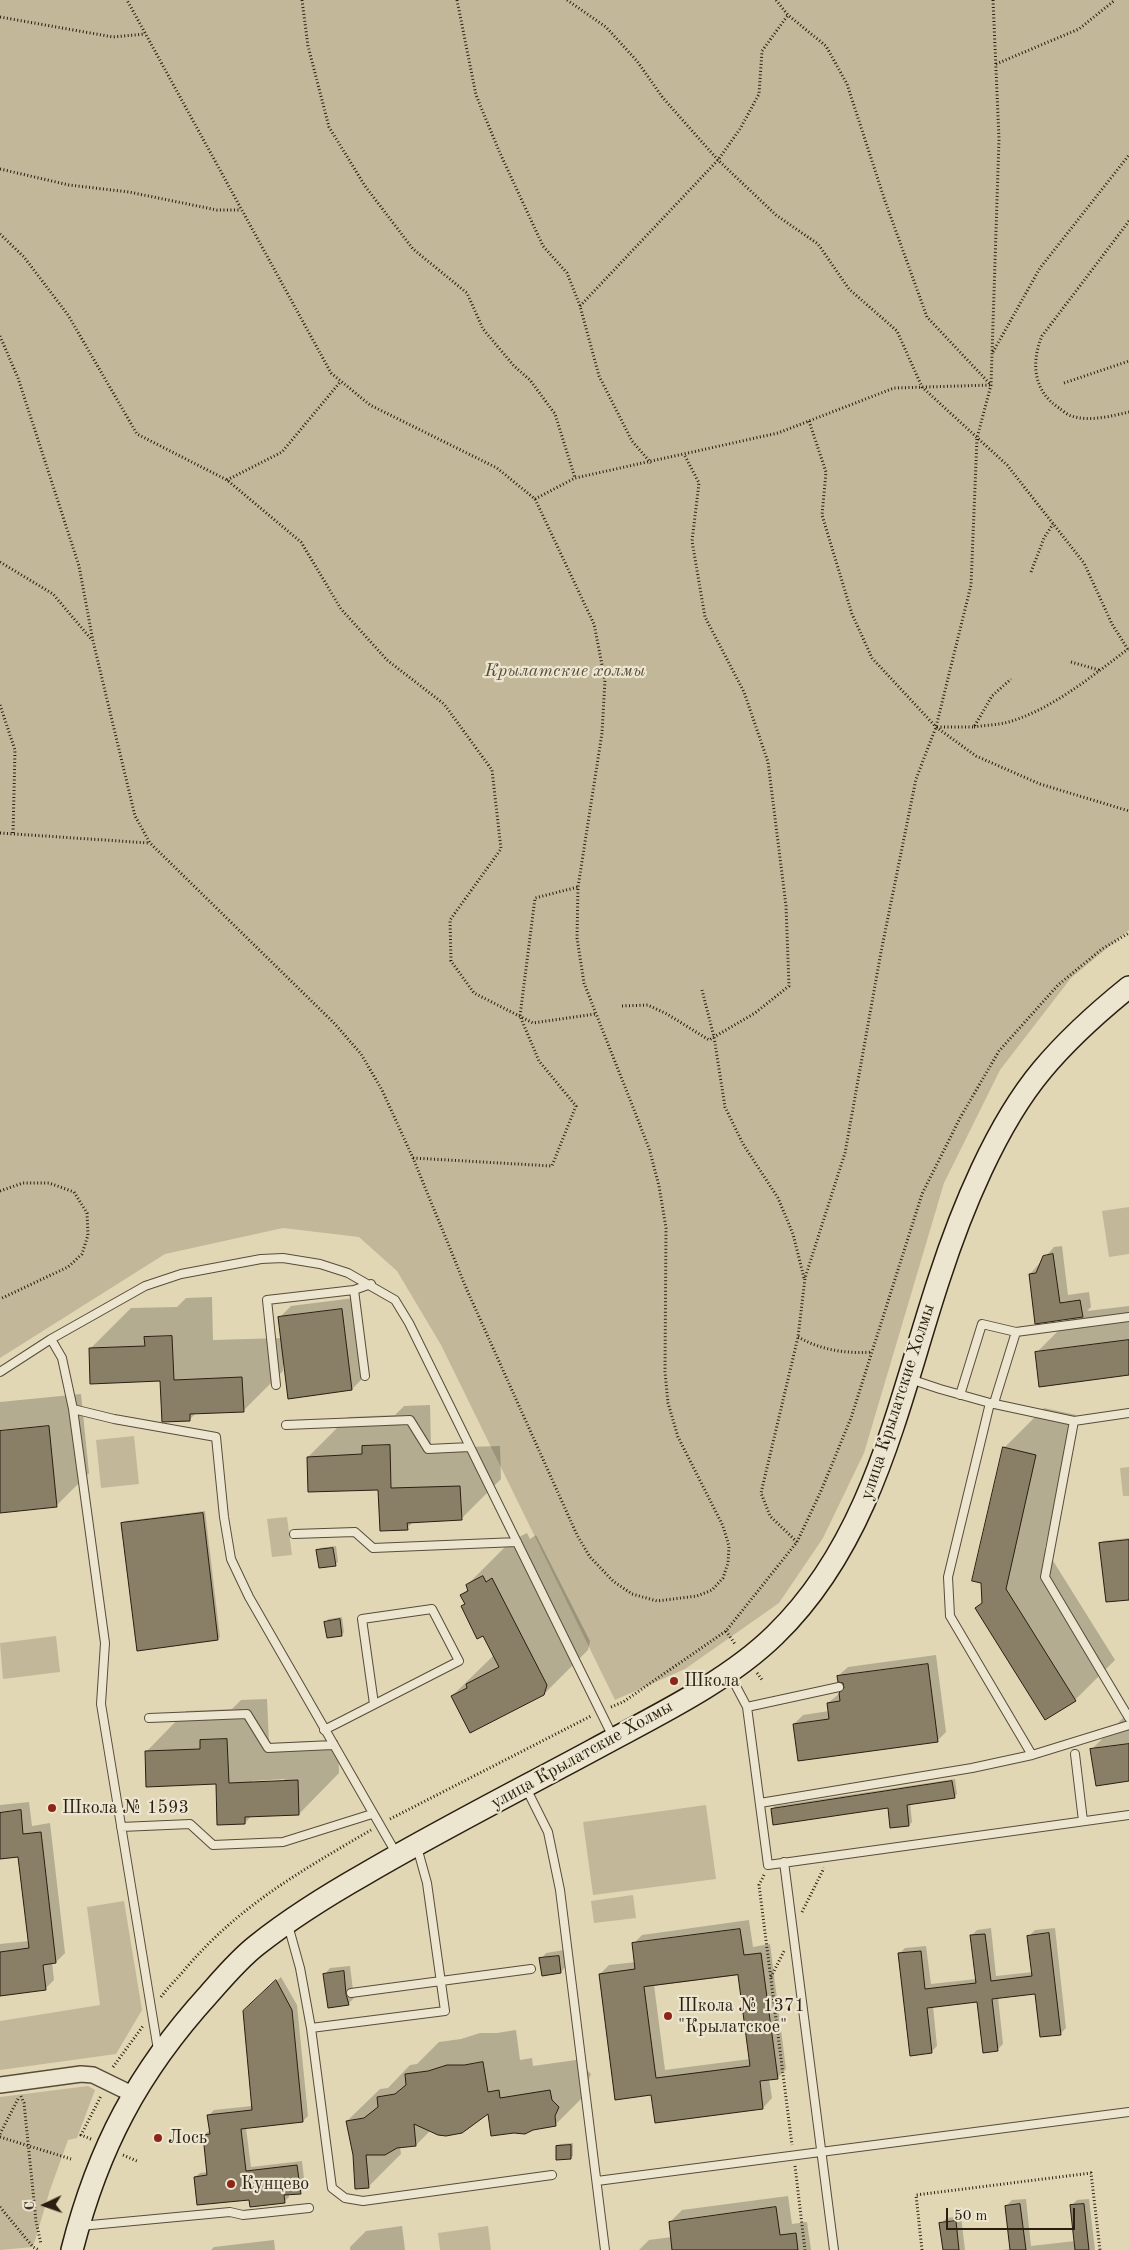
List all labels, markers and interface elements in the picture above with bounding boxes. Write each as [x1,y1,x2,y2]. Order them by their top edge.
park label: Крылатские холмы [485,660,645,682]
street label: улица Крылатские Холмы [856,1301,940,1503]
place label: Школа [684,1670,740,1692]
marker: Школа [668,1675,680,1687]
street label: улица Крылатские Холмы [487,1696,677,1814]
place label: Школа № 1593 [62,1797,189,1819]
marker: Школа № 1593 [46,1802,58,1814]
place label: Школа № 1371 "Крылатское" [678,1995,805,2038]
marker: Школа № 1371 "Крылатское" [662,2010,674,2022]
place label: Лось [168,2127,207,2149]
marker: Лось [152,2132,164,2144]
place label: Кунцево [241,2173,309,2195]
marker: Кунцево [225,2178,237,2190]
north arrow [20,2180,70,2230]
scale bar [949,2198,1078,2230]
text: С [23,2201,37,2211]
text: 50 m [954,2209,988,2224]

